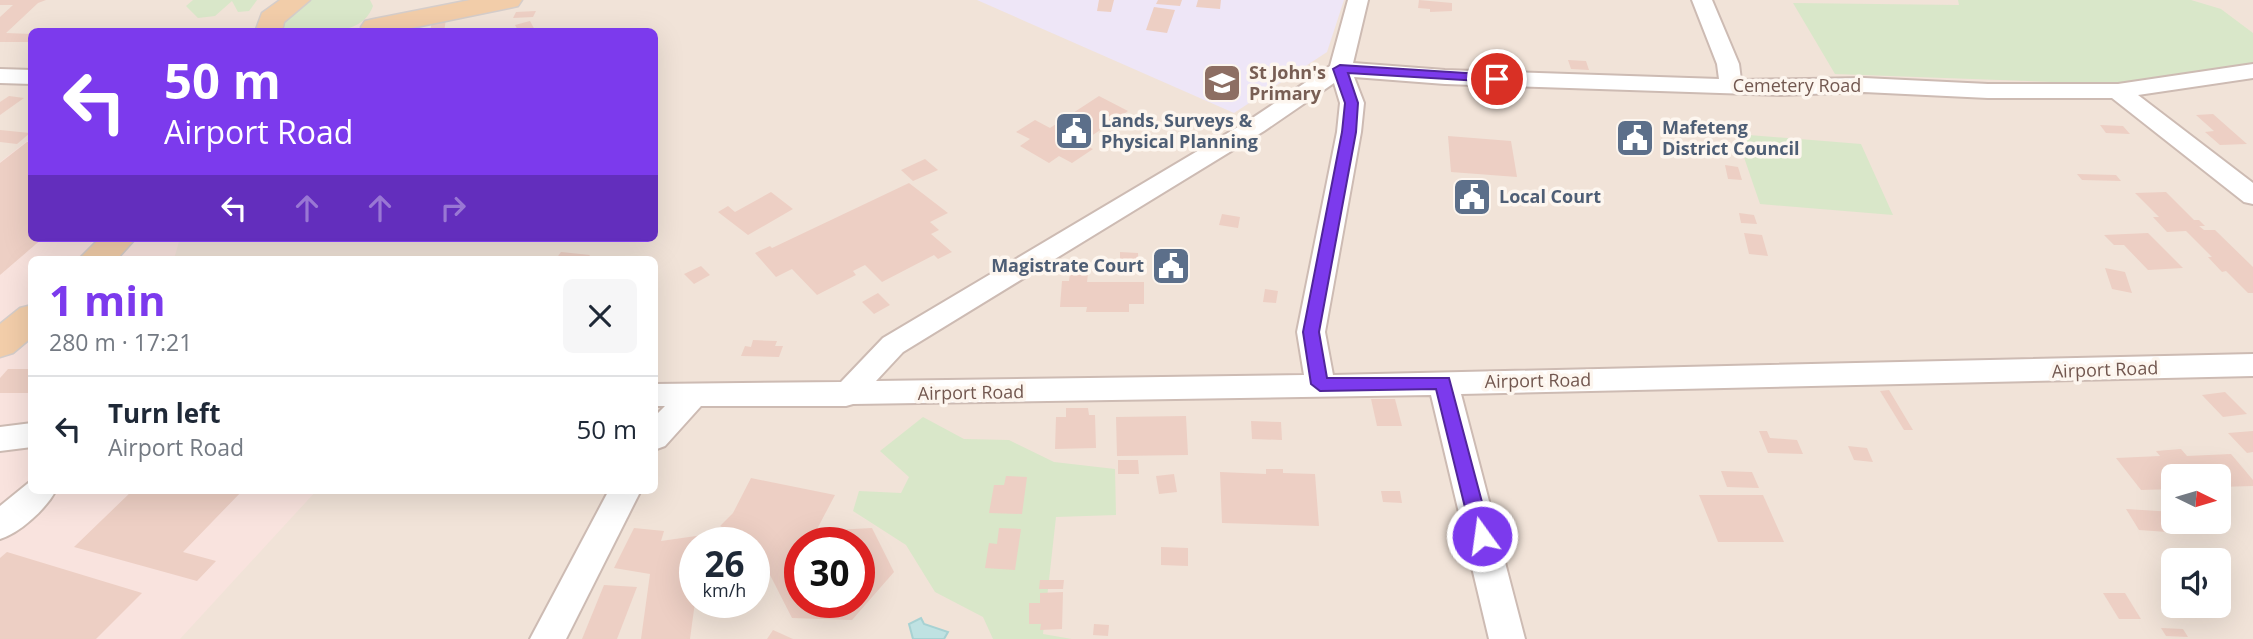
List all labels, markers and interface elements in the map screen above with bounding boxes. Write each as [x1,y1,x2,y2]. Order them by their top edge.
text: 50 m [164,47,281,113]
pin [1467,49,1527,109]
icon: left [49,56,140,147]
place label: St John's Primary [1249,60,1326,105]
icon: arrive [1478,60,1516,98]
school or university icon: St John's Primary [1201,62,1243,104]
street label: Cemetery Road [1733,73,1861,97]
place label: Lands, Surveys & Physical Planning [1101,108,1258,153]
text: Airport Road [164,110,353,153]
public building icon: Lands, Surveys & Physical Planning [1053,110,1095,152]
place label: Mafeteng District Council [1662,115,1800,160]
public building icon: Mafeteng District Council [1614,117,1656,159]
public building icon: Local Court [1451,176,1493,218]
place label: Local Court [1499,184,1601,208]
icon: left [215,189,253,227]
icon: ahead [288,189,326,227]
icon: ahead [361,189,399,227]
icon: right [434,189,472,227]
public building icon: Magistrate Court [1150,245,1192,287]
place label: Magistrate Court [991,253,1144,277]
text: 1 min [49,271,166,328]
button: close [563,279,637,353]
text: 280 m · 17:21 [49,326,192,358]
street label: Airport Road [2051,355,2159,383]
street label: Airport Road [1485,367,1591,393]
street label: Airport Road [918,379,1024,405]
text: Turn left [108,395,220,431]
icon: left [49,410,87,448]
text: 50 m [576,411,637,447]
text: Airport Road [108,431,244,463]
north arrow [2161,464,2231,534]
map controls [2161,464,2231,618]
position arrow [1445,499,1519,573]
speed limit sign: 30 [784,527,875,618]
text: 26 [704,540,745,587]
button: sound [2161,548,2231,618]
text: km/h [703,578,746,602]

